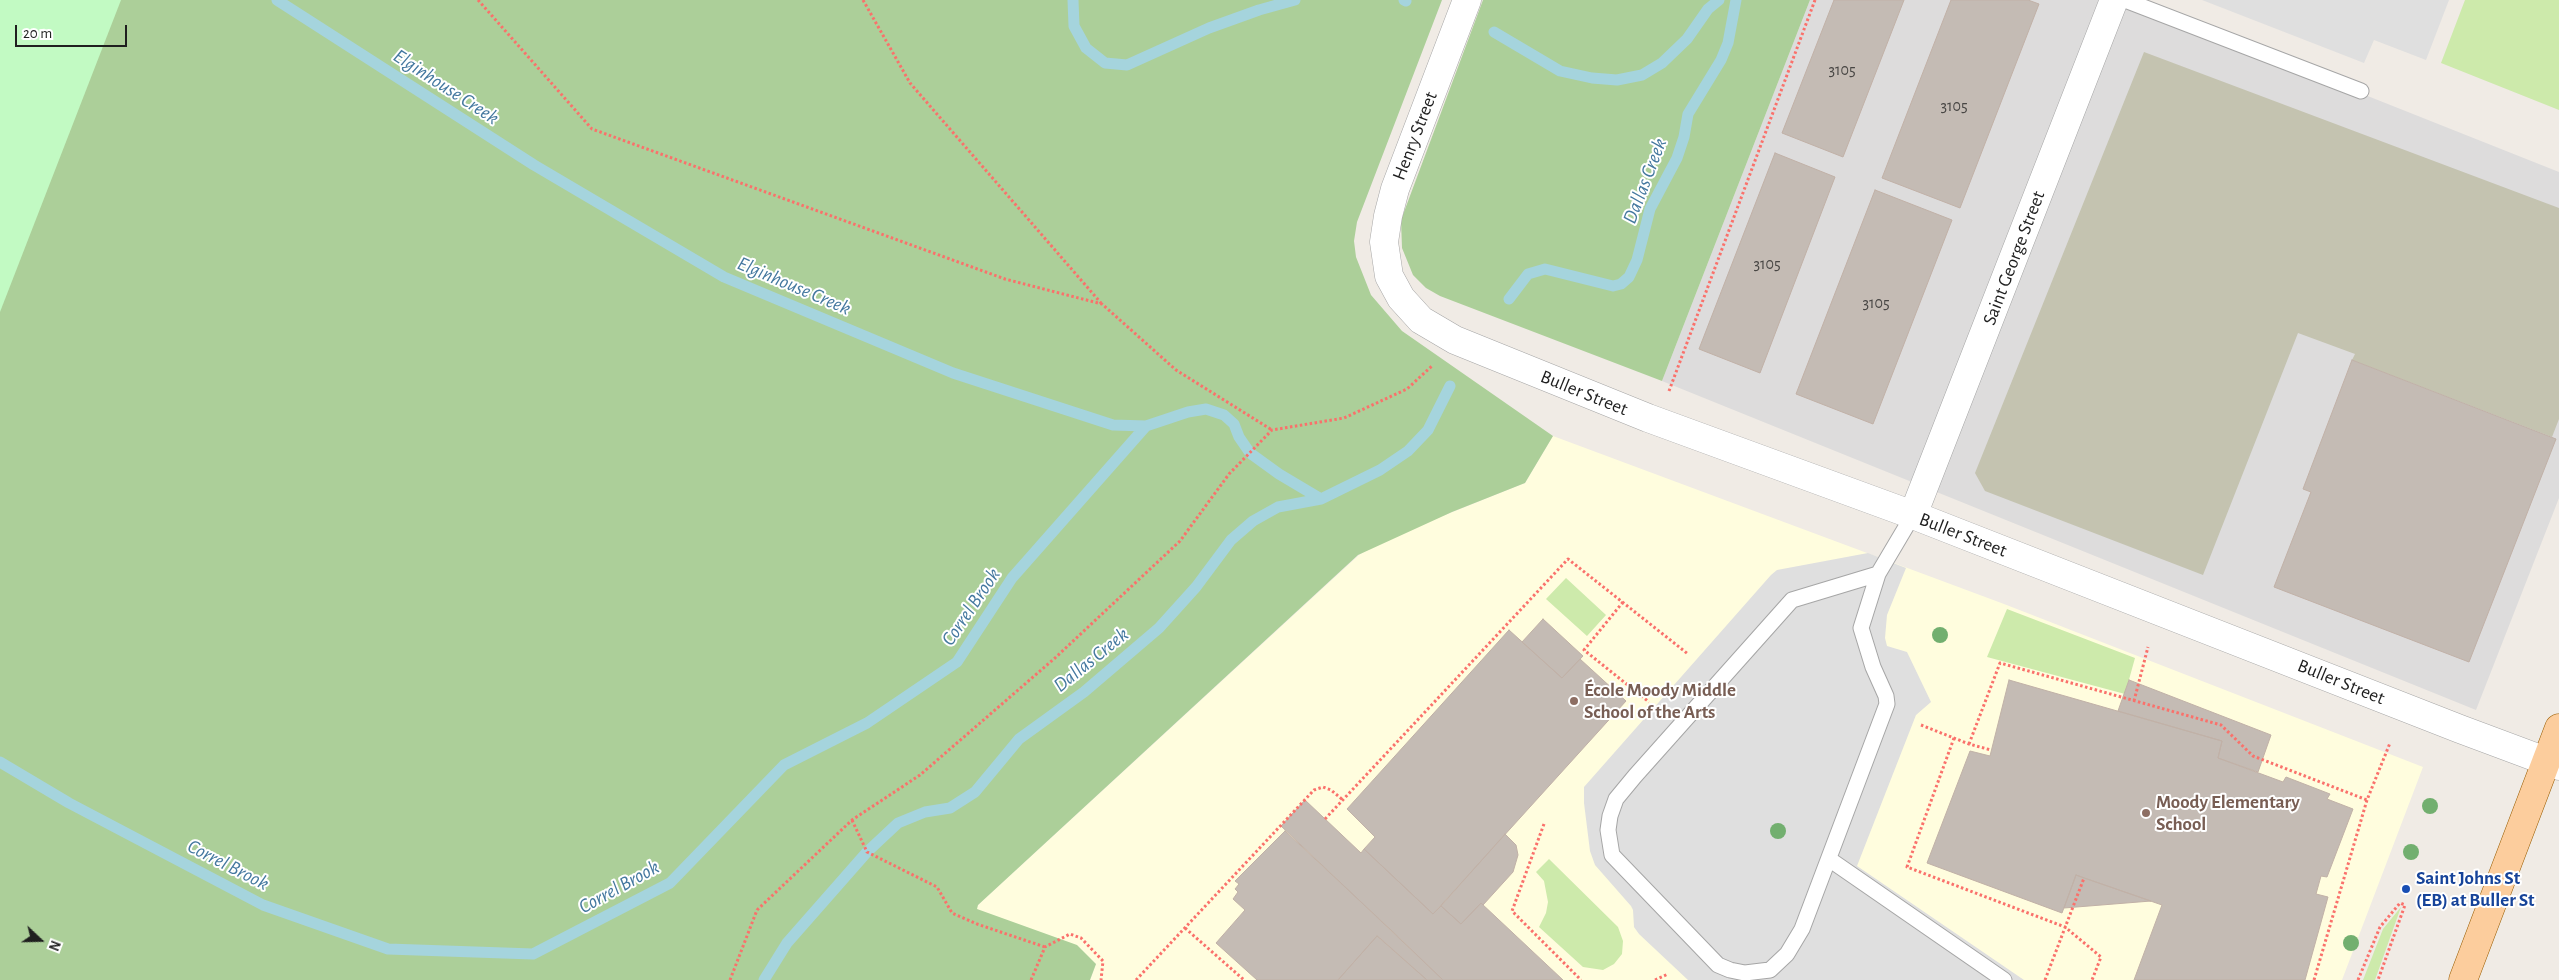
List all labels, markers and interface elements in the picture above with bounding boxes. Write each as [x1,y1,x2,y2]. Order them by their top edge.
scale bar [18,15,130,47]
text: 20 m [23,26,52,41]
water label: Elginhouse Creek [389,44,503,130]
house number: 3105 [1828,60,1856,80]
street label: Henry Street [1388,88,1442,184]
house number: 3105 [1940,96,1968,116]
water label: Dallas Creek [1618,135,1672,227]
street label: Saint George Street [1978,188,2050,328]
water label: Elginhouse Creek [734,251,854,321]
house number: 3105 [1753,254,1781,274]
house number: 3105 [1862,293,1890,313]
street label: Buller Street [1537,365,1631,421]
street label: Buller Street [1916,508,2010,562]
water label: Correl Brook [936,564,1006,650]
water label: Dallas Creek [1049,622,1133,698]
street label: Buller Street [2294,654,2388,710]
place label: École Moody Middle School of the Arts [1584,679,1736,723]
marker: École Moody Middle School of the Arts [1568,695,1580,707]
place label: Moody Elementary School [2156,791,2300,835]
marker: Moody Elementary School [2140,807,2152,819]
water label: Correl Brook [183,834,273,896]
water label: Correl Brook [575,855,663,919]
place label: Saint Johns St (EB) at Buller St [2416,867,2535,911]
marker: Saint Johns St (EB) at Buller St [2400,883,2412,895]
north arrow [15,915,65,965]
text: N [46,938,62,952]

